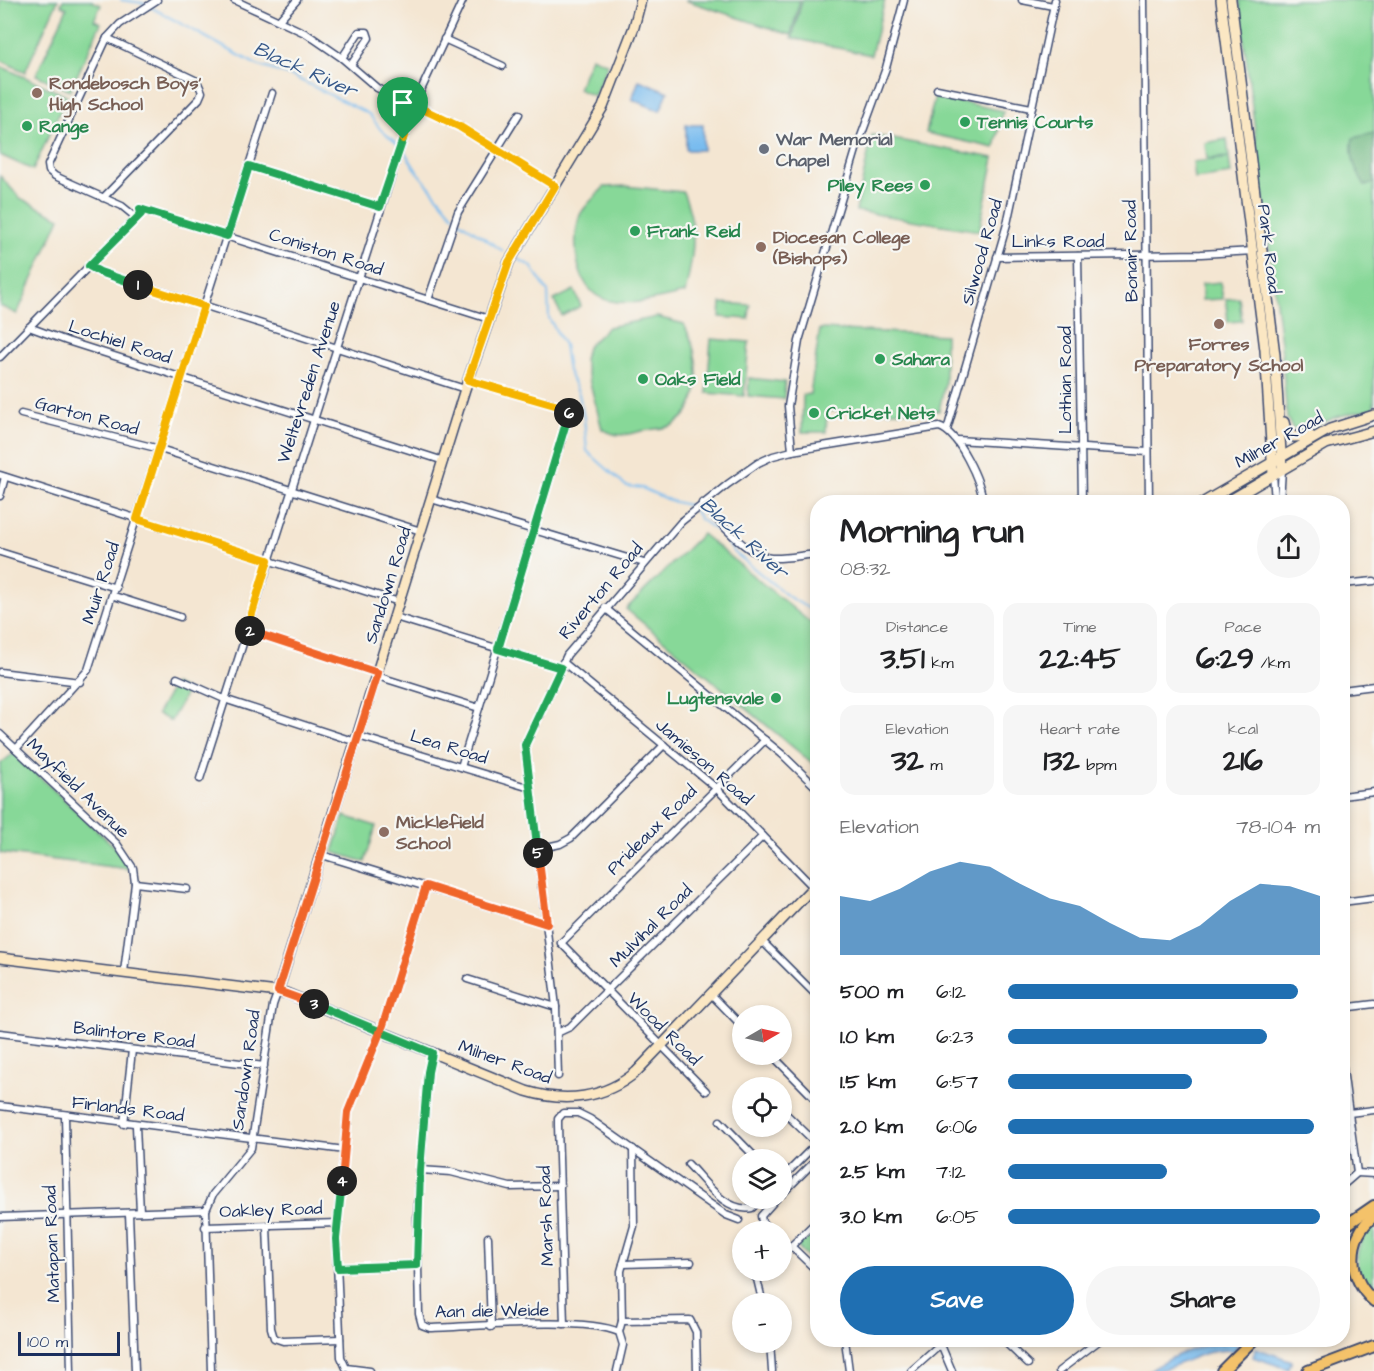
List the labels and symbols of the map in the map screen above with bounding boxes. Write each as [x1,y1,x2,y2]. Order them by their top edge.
water label: Black River [249,35,363,106]
place label: Rondebosch Boys' High School [49,71,202,118]
pin [377,77,428,139]
marker: Rondebosch Boys' High School [30,86,44,100]
place label: Tennis Courts [976,110,1093,135]
place label: Range [39,114,89,140]
marker: Tennis Courts [958,115,972,129]
marker: Range [20,119,34,133]
place label: War Memorial Chapel [775,127,893,173]
marker: War Memorial Chapel [757,142,771,156]
place label: Piley Rees [828,173,913,199]
marker: Piley Rees [918,178,932,192]
street label: Silwood Road [955,196,1009,308]
street label: Bonair Road [1118,200,1144,302]
street label: Park Road [1251,203,1287,295]
place label: Frank Reid [647,219,741,244]
street label: Coniston Road [266,222,386,282]
marker: Frank Reid [628,224,642,238]
place label: Diocesan College (Bishops) [772,225,911,271]
street label: Links Road [1012,229,1104,254]
marker: Diocesan College (Bishops) [754,240,768,254]
pin: 1 [123,270,153,300]
street label: Weltevreden Avenue [271,297,347,466]
street label: Lochiel Road [65,314,175,370]
marker: Forres Preparatory School [1212,317,1226,331]
street label: Lothian Road [1053,326,1078,434]
place label: Forres Preparatory School [1135,332,1304,379]
place label: Sahara [891,347,951,372]
marker: Sahara [873,352,887,366]
place label: Oaks Field [655,367,741,392]
marker: Oaks Field [636,372,650,386]
street label: Garton Road [32,390,142,442]
pin: 6 [554,398,584,428]
place label: Cricket Nets [826,401,935,426]
street label: Milner Road [1230,405,1328,475]
marker: Cricket Nets [807,406,821,420]
water label: Black River [694,491,796,587]
street label: Sandown Road [358,523,418,647]
street label: Riverton Road [553,537,649,645]
street label: Muir Road [76,539,126,627]
pin: 2 [235,616,265,646]
place label: Lugtensvale [667,686,764,712]
marker: Lugtensvale [769,691,783,705]
street label: Jamieson Road [650,713,758,811]
street label: Lea Road [407,723,491,771]
street label: Mayfield Avenue [20,732,135,845]
street label: Prideaux Road [601,779,703,881]
place label: Micklefield School [395,810,485,856]
marker: Micklefield School [377,825,391,839]
pin: 5 [523,838,553,868]
street label: Mulvihal Road [604,879,698,973]
street label: Wood Road [622,987,706,1071]
pin: 3 [299,989,329,1019]
north arrow [732,1005,792,1065]
street label: Sandown Road [225,1008,267,1132]
street label: Balintore Road [72,1015,196,1055]
street label: Milner Road [455,1034,555,1090]
street label: Firlands Road [70,1090,186,1128]
street label: Marsh Road [532,1165,560,1267]
pin: 4 [327,1166,357,1196]
street label: Matapan Road [37,1185,67,1303]
street label: Oakley Road [219,1196,323,1225]
street label: Aan die Weide [435,1298,550,1324]
scale bar [18,1329,120,1356]

